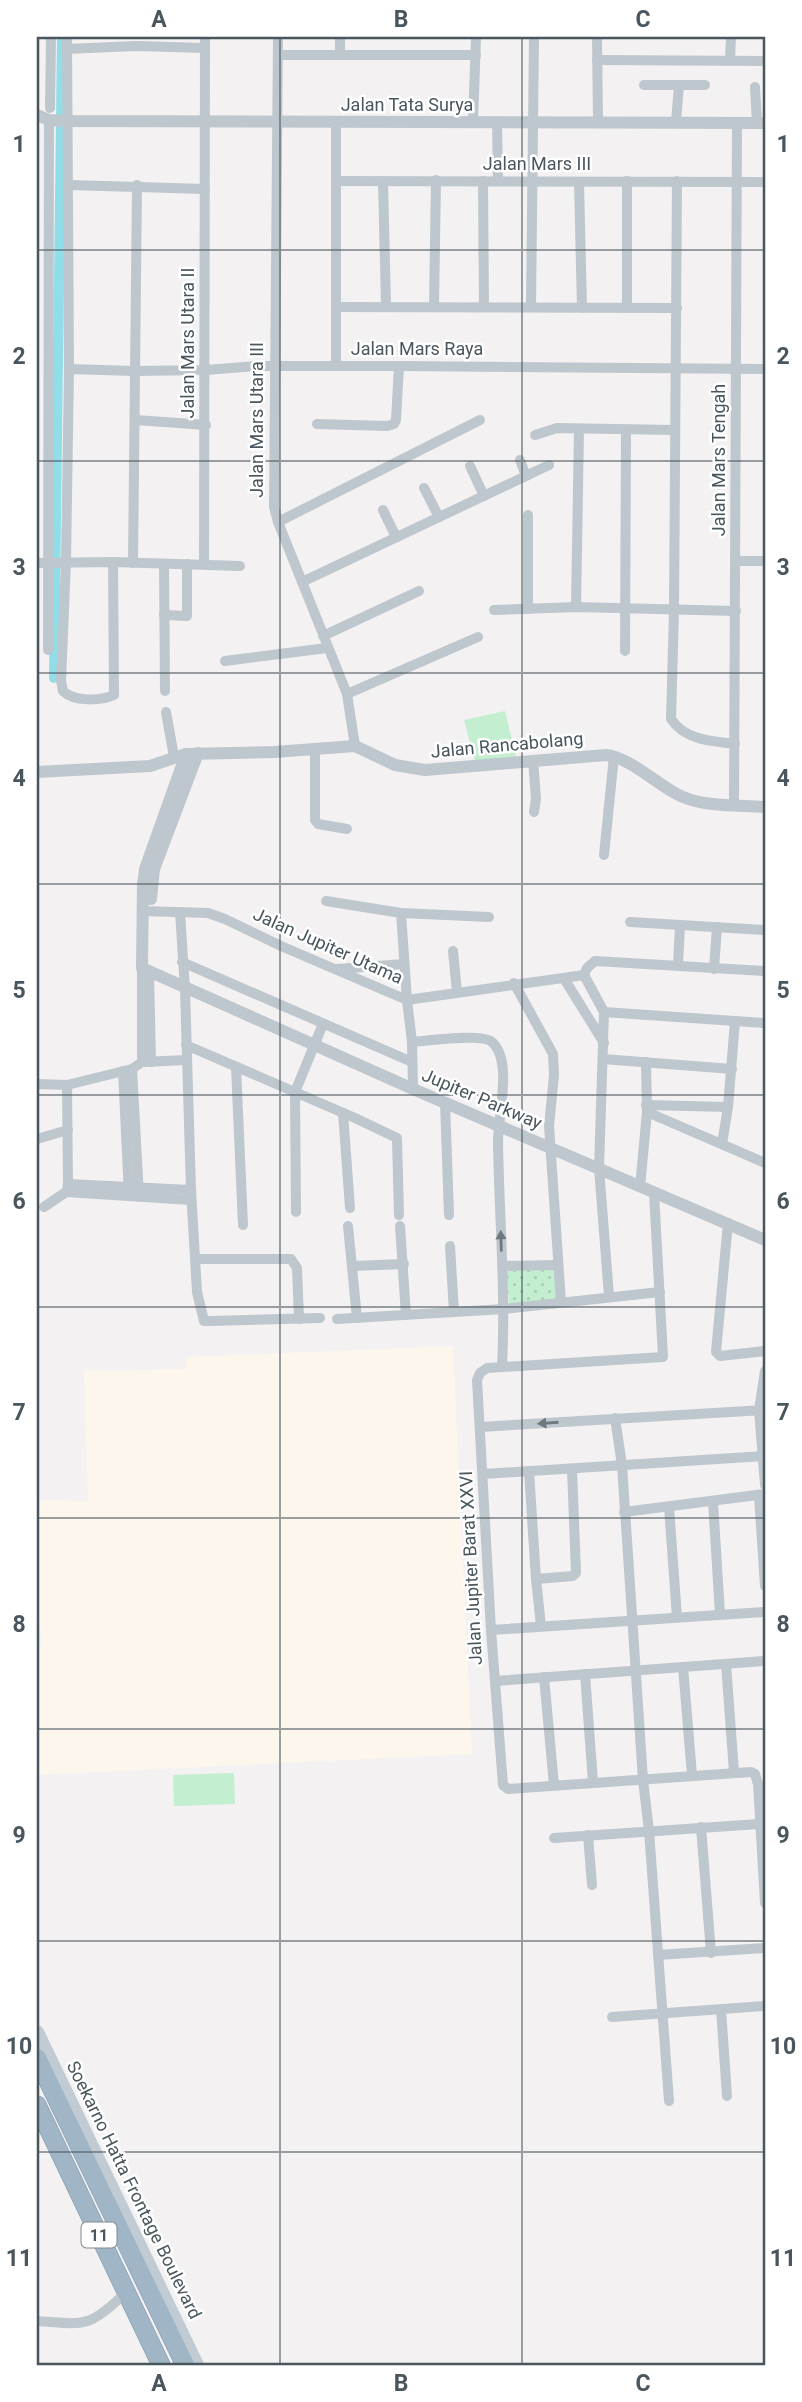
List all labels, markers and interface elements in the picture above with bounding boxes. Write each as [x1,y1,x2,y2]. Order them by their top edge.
text: A [151,6,167,33]
text: B [394,6,408,33]
text: C [635,6,651,33]
street label: Jalan Tata Surya [341,94,473,115]
text: 1 [12,131,26,158]
text: 1 [776,131,790,158]
street label: Jalan Mars III [483,153,591,174]
street label: Jalan Mars Utara II [177,268,198,418]
street label: Jalan Mars Raya [351,338,483,359]
street label: Jalan Mars Utara III [246,342,267,498]
text: 2 [12,343,26,370]
text: 2 [776,343,790,370]
street label: Jalan Mars Tengah [708,384,729,536]
text: 3 [12,554,26,581]
text: 3 [776,554,790,581]
street label: Jalan Rancabolang [430,727,584,762]
text: 4 [12,765,26,792]
text: 4 [776,765,790,792]
street label: Jalan Jupiter Utama [250,903,406,988]
text: 5 [12,977,26,1004]
text: 5 [776,977,790,1004]
street label: Jupiter Parkway [419,1064,546,1133]
text: 6 [12,1188,26,1215]
text: 6 [776,1188,790,1215]
one-way arrow [496,1230,507,1252]
text: 7 [12,1399,26,1426]
text: 7 [776,1399,790,1426]
one-way arrow [536,1417,558,1428]
street label: Jalan Jupiter Barat XXVI [455,1470,486,1666]
text: 8 [12,1611,26,1638]
text: 8 [776,1611,790,1638]
text: 9 [12,1822,26,1849]
text: 9 [776,1822,790,1849]
text: 10 [6,2033,32,2060]
text: 10 [770,2033,796,2060]
street label: Soekarno Hatta Frontage Boulevard [63,2057,206,2322]
road number: 11 [82,2222,116,2248]
text: 11 [6,2245,32,2272]
text: 11 [770,2245,796,2272]
text: A [151,2370,167,2397]
text: B [394,2370,408,2397]
text: C [635,2370,651,2397]

